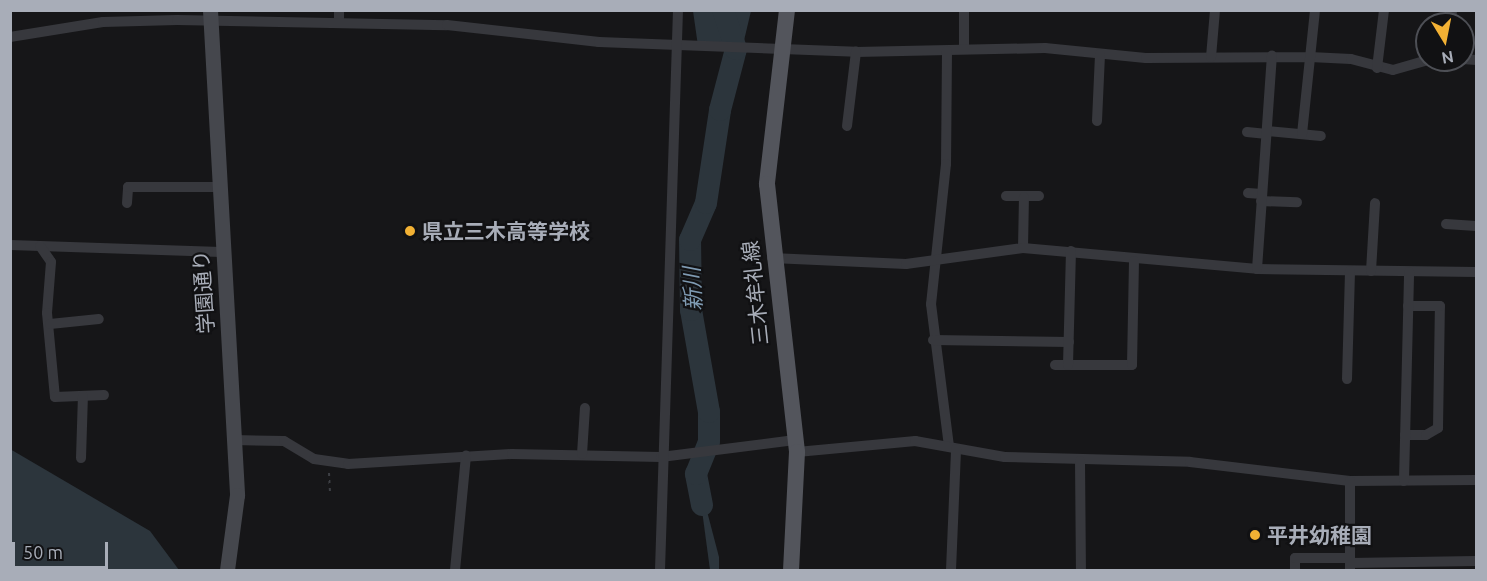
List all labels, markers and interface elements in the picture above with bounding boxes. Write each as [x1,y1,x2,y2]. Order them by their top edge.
north arrow [1415,12,1475,72]
text: N [1440,48,1455,68]
place label: 県立三木高等学校 [422,218,590,244]
marker: 県立三木高等学校 [403,224,417,238]
street label: 三木牟礼線 [737,239,773,347]
street label: 学園通り [188,249,218,335]
water label: 新川 [678,266,706,312]
place label: 平井幼稚園 [1267,522,1372,548]
marker: 平井幼稚園 [1248,528,1262,542]
scale bar [15,530,111,568]
text: 50 m [23,542,63,562]

